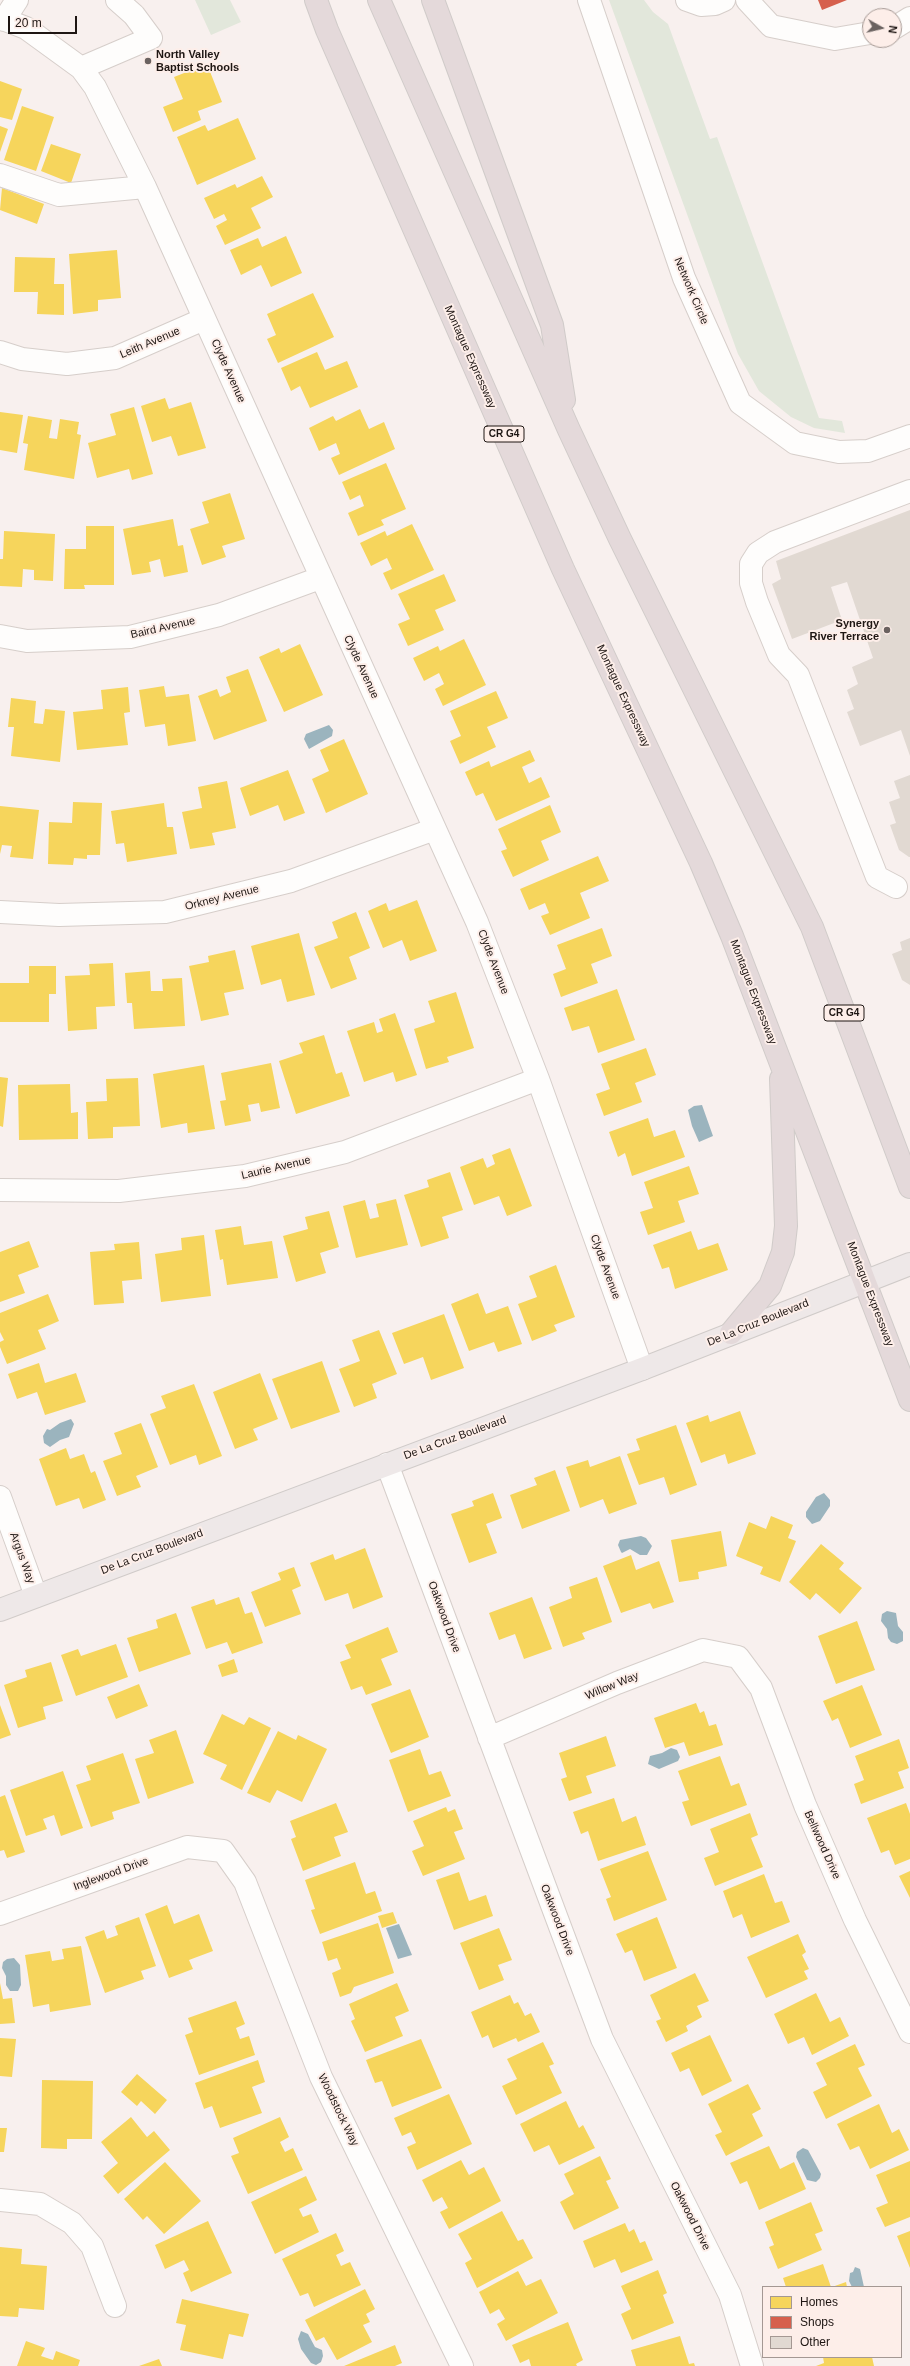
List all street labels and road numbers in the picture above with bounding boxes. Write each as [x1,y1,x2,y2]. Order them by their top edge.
street label: Network Circle [671,256,711,326]
street label: Montague Expressway [441,303,499,411]
street label: Leith Avenue [118,324,182,362]
street label: Clyde Avenue [208,337,248,405]
road number: CR G4 [484,426,524,442]
street label: Baird Avenue [129,614,197,642]
street label: Clyde Avenue [341,633,381,701]
street label: Montague Expressway [594,643,652,749]
street label: Orkney Avenue [184,882,260,914]
street label: Clyde Avenue [475,928,511,996]
street label: Montague Expressway [727,938,779,1046]
road number: CR G4 [824,1005,864,1021]
street label: Laurie Avenue [240,1154,312,1182]
street label: Clyde Avenue [587,1233,623,1301]
street label: Montague Expressway [844,1240,896,1348]
street label: De La Cruz Boulevard [705,1297,811,1349]
street label: De La Cruz Boulevard [402,1413,508,1463]
street label: De La Cruz Boulevard [99,1526,205,1578]
street label: Argus Way [7,1531,37,1585]
street label: Oakwood Drive [425,1579,463,1655]
street label: Willow Way [583,1669,641,1703]
street label: Bellwood Drive [801,1809,843,1881]
street label: Inglewood Drive [72,1854,150,1894]
street label: Oakwood Drive [537,1883,577,1957]
street label: Woodstock Way [315,2072,361,2148]
street label: Oakwood Drive [667,2180,713,2252]

